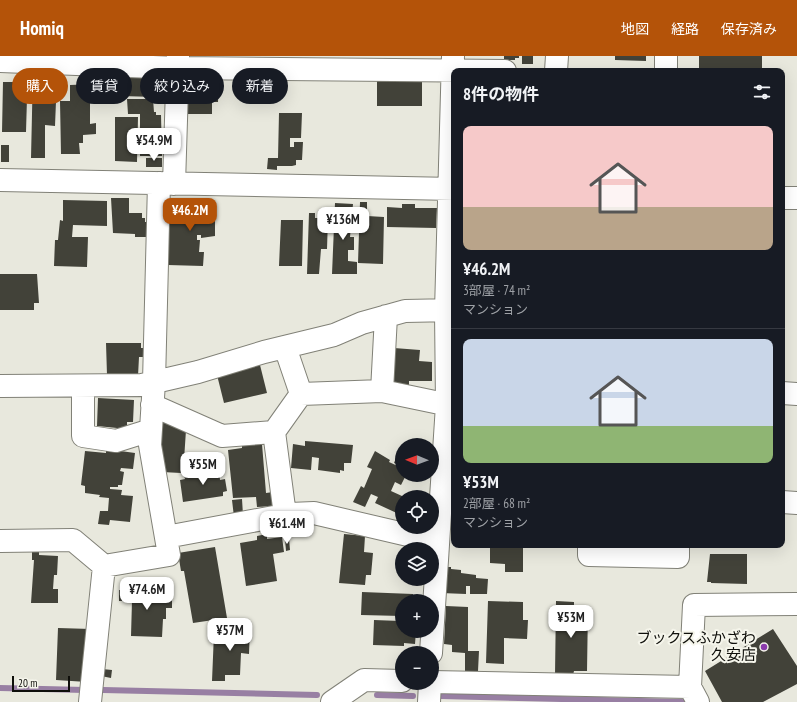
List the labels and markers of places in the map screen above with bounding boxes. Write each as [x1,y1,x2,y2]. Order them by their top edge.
pin: ¥54.9M [121,128,187,162]
pin: ¥46.2M [157,198,223,232]
pin: ¥136M [315,207,371,241]
pin: ¥55M [179,452,227,486]
pin: ¥61.4M [254,511,320,545]
pin: ¥74.6M [114,577,180,611]
pin: ¥53M [547,605,595,639]
pin: ¥57M [206,618,254,652]
place label: ブックスふかざわ 久安店 [636,628,756,664]
marker: ブックスふかざわ 久安店 [759,642,769,652]

